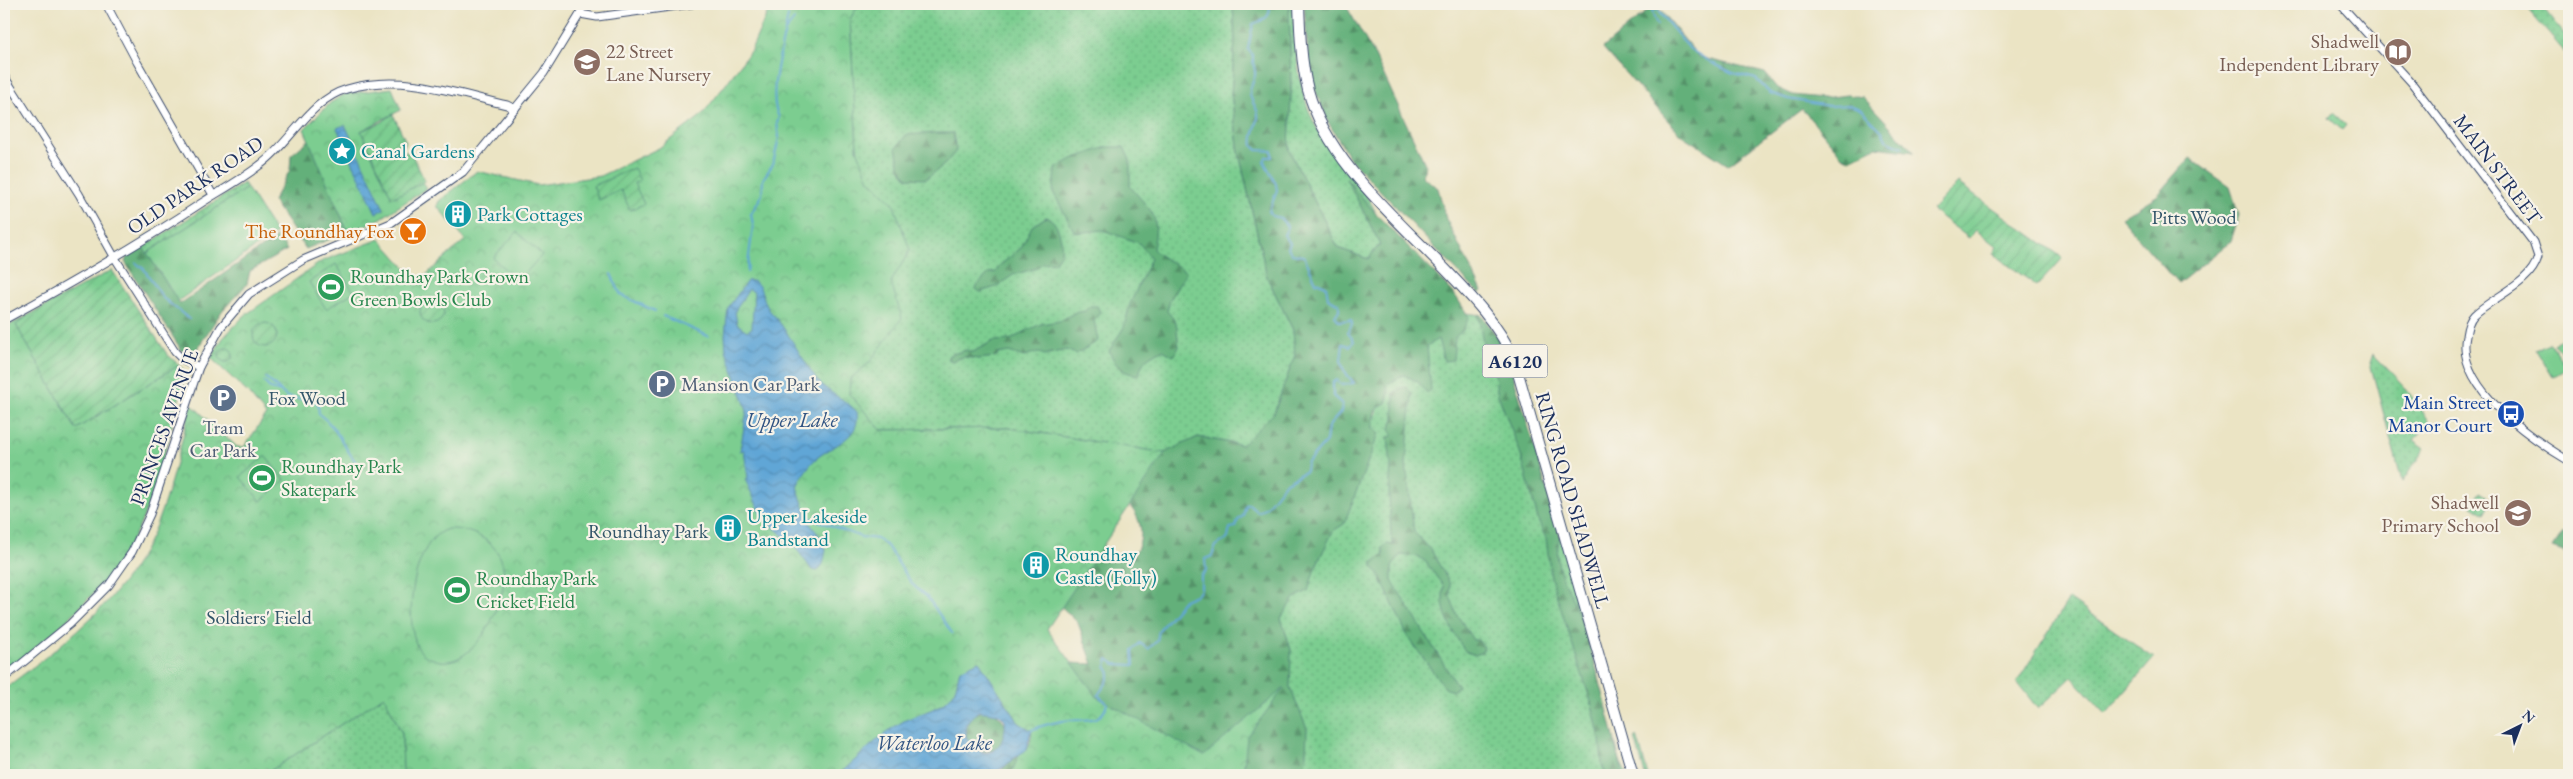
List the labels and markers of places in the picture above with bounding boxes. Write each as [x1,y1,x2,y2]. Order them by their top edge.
place label: Shadwell Independent Library [2219,28,2379,77]
library icon: Shadwell Independent Library [2383,37,2413,67]
place label: 22 Street Lane Nursery [606,38,711,87]
school or university icon: 22 Street Lane Nursery [572,47,602,77]
place icon: Canal Gardens [327,136,357,166]
place label: Canal Gardens [361,138,475,164]
building icon: Park Cottages [443,199,473,229]
place label: Park Cottages [477,201,583,227]
bar icon: The Roundhay Fox [398,216,428,246]
place label: The Roundhay Fox [245,218,394,244]
place label: Roundhay Park Crown Green Bowls Club [350,263,529,312]
sports icon: Roundhay Park Crown Green Bowls Club [316,272,346,302]
parking icon: Mansion Car Park [647,369,677,399]
place label: Mansion Car Park [681,371,821,397]
parking icon: Tram Car Park [208,383,238,413]
place label: Main Street Manor Court [2388,389,2493,438]
bus stop icon: Main Street Manor Court [2496,399,2526,429]
place label: Tram Car Park [190,414,257,463]
place label: Roundhay Park Skatepark [281,453,402,502]
sports icon: Roundhay Park Skatepark [247,463,277,493]
place label: Shadwell Primary School [2381,489,2499,538]
school or university icon: Shadwell Primary School [2503,498,2533,528]
place label: Upper Lakeside Bandstand [747,503,867,552]
building icon: Upper Lakeside Bandstand [713,513,743,543]
place label: Roundhay Castle (Folly) [1055,541,1157,590]
building icon: Roundhay Castle (Folly) [1021,550,1051,580]
place label: Roundhay Park Cricket Field [476,565,597,614]
sports icon: Roundhay Park Cricket Field [442,575,472,605]

